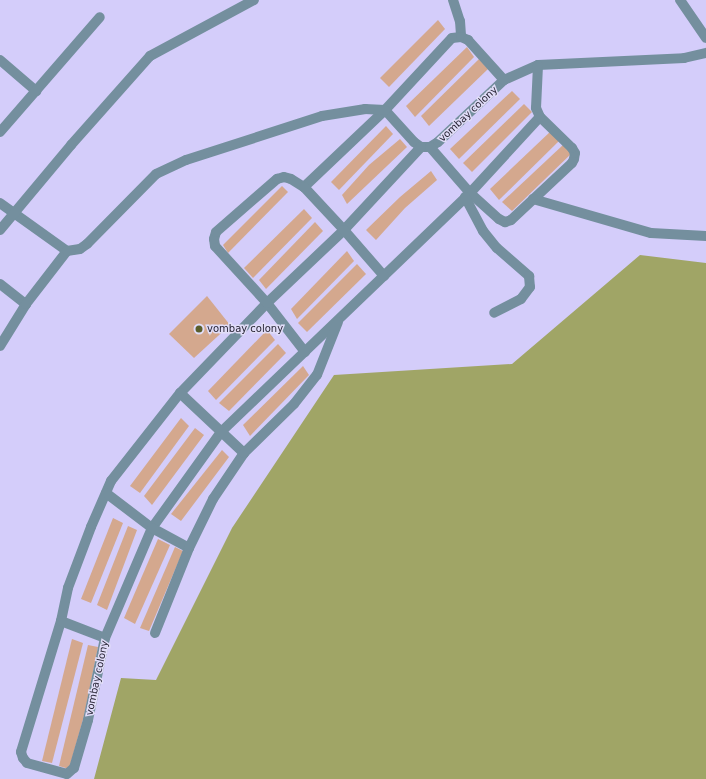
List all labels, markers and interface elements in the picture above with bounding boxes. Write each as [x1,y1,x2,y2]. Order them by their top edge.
street label: vombay colony [436,84,500,144]
place label: vombay colony [207,323,283,335]
marker: vombay colony [194,324,204,334]
street label: vombay colony [83,640,111,716]

